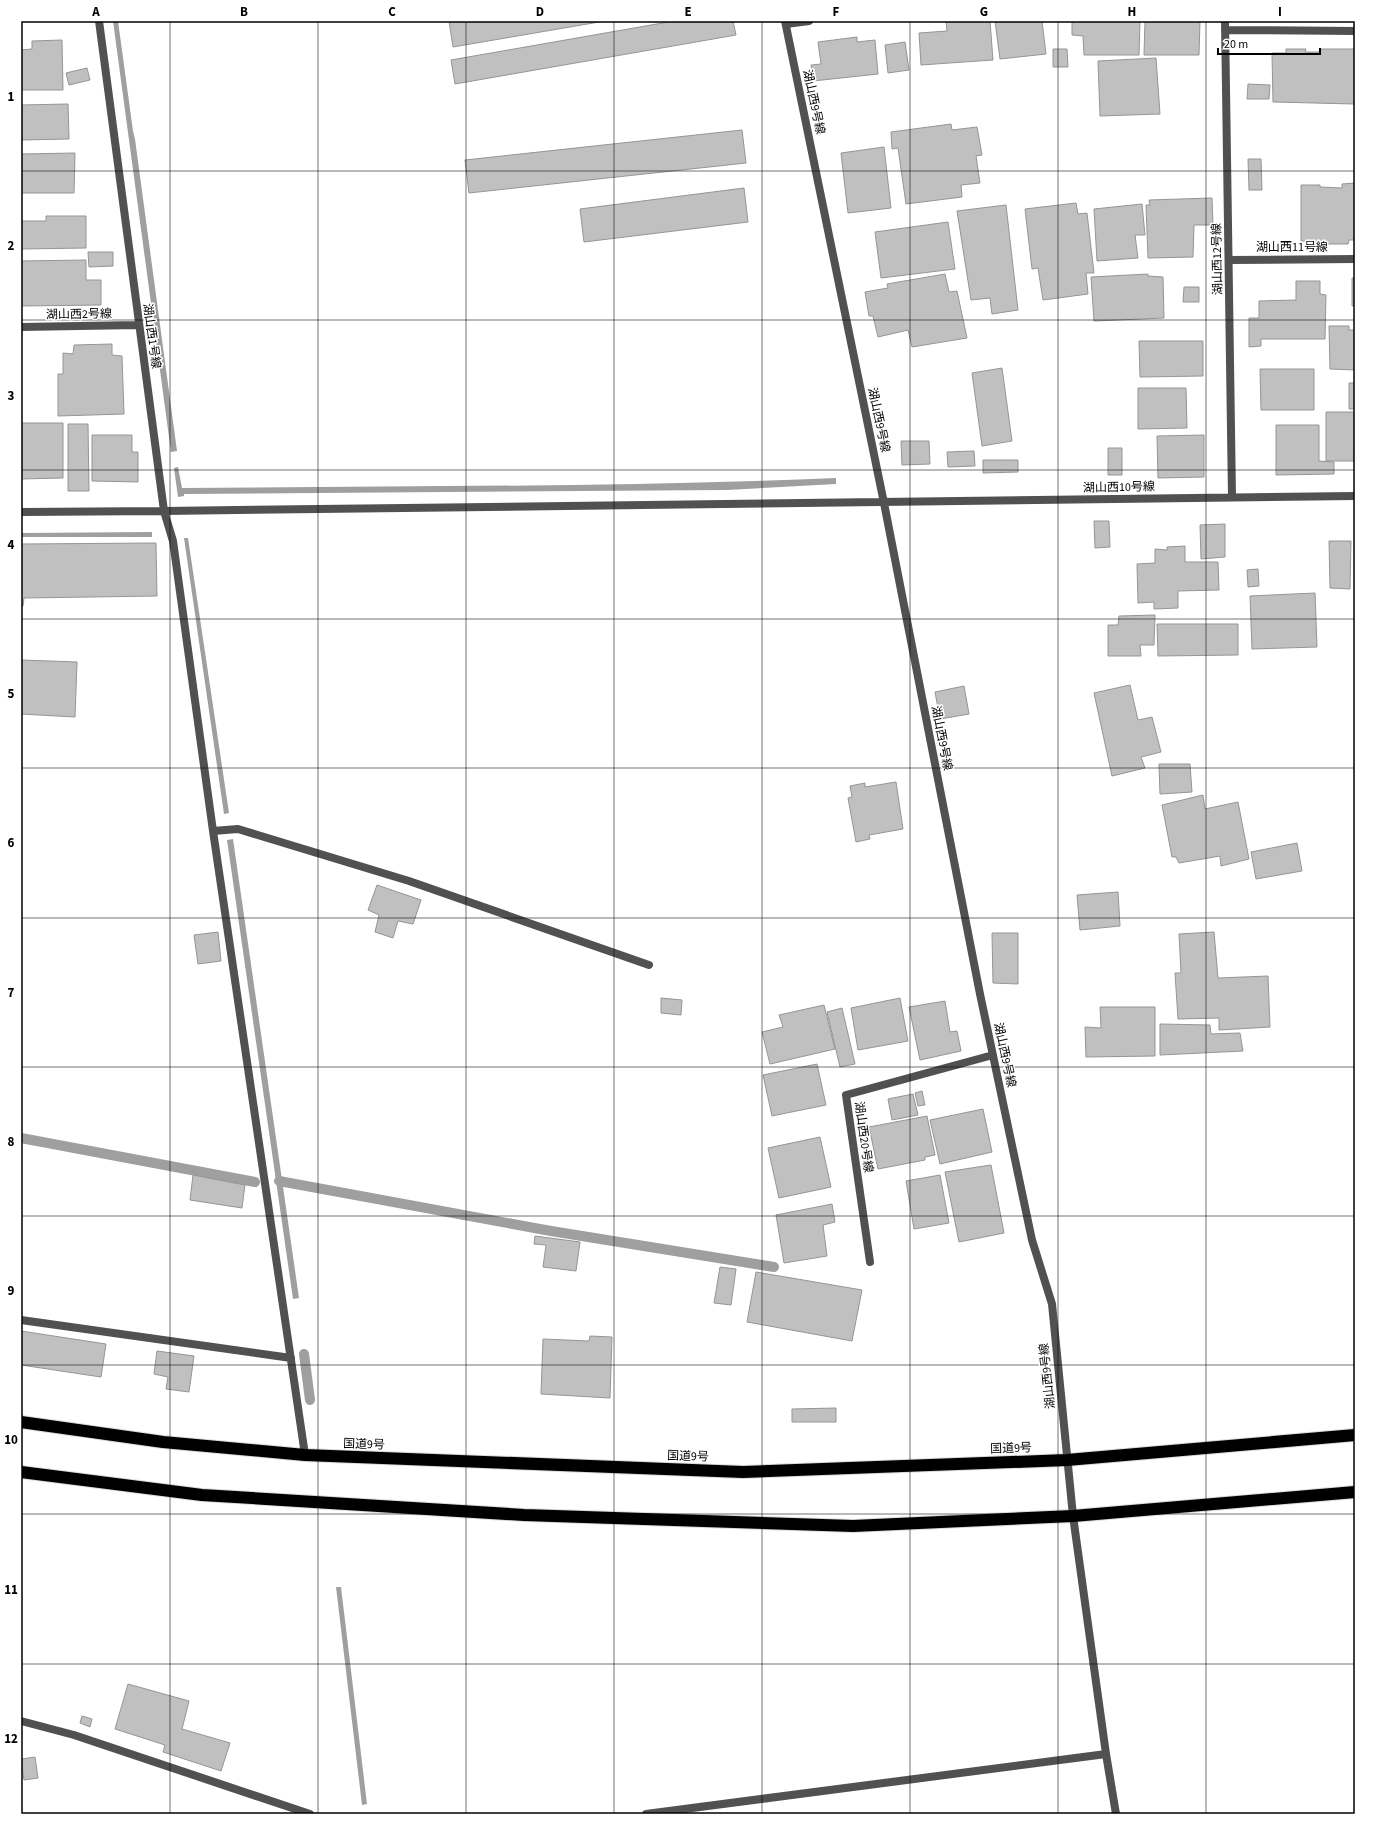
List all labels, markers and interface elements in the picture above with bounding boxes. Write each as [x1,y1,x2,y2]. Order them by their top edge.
text: A [91,3,100,21]
text: B [240,3,248,21]
text: C [388,3,396,21]
text: D [536,3,544,21]
text: E [684,3,692,21]
text: F [833,3,840,21]
text: G [980,3,988,21]
text: H [1128,3,1136,21]
text: I [1278,3,1282,21]
scale bar [1218,30,1320,56]
text: 20 m [1224,36,1248,53]
street label: 湖山西9号線 [798,68,829,136]
text: 1 [8,88,15,106]
street label: 湖山西12号線 [1208,223,1227,295]
text: 2 [8,237,15,255]
street label: 湖山西11号線 [1256,239,1328,256]
street label: 湖山西1号線 [138,302,165,370]
street label: 湖山西2号線 [46,305,112,324]
street label: 湖山西9号線 [863,386,894,454]
text: 3 [8,387,15,405]
street label: 湖山西10号線 [1083,478,1155,497]
text: 4 [8,536,15,554]
text: 5 [8,685,15,703]
street label: 湖山西9号線 [927,704,956,772]
text: 6 [8,834,15,852]
text: 7 [8,984,15,1002]
street label: 湖山西9号線 [989,1021,1020,1089]
street label: 湖山西20号線 [850,1100,877,1174]
text: 8 [8,1133,15,1151]
text: 9 [8,1282,15,1300]
street label: 湖山西9号線 [1036,1342,1059,1410]
text: 10 [4,1431,18,1449]
street label: 国道9号 [343,1435,385,1454]
street label: 国道9号 [990,1439,1032,1458]
street label: 国道9号 [667,1447,709,1466]
text: 11 [4,1581,18,1599]
text: 12 [4,1730,18,1748]

